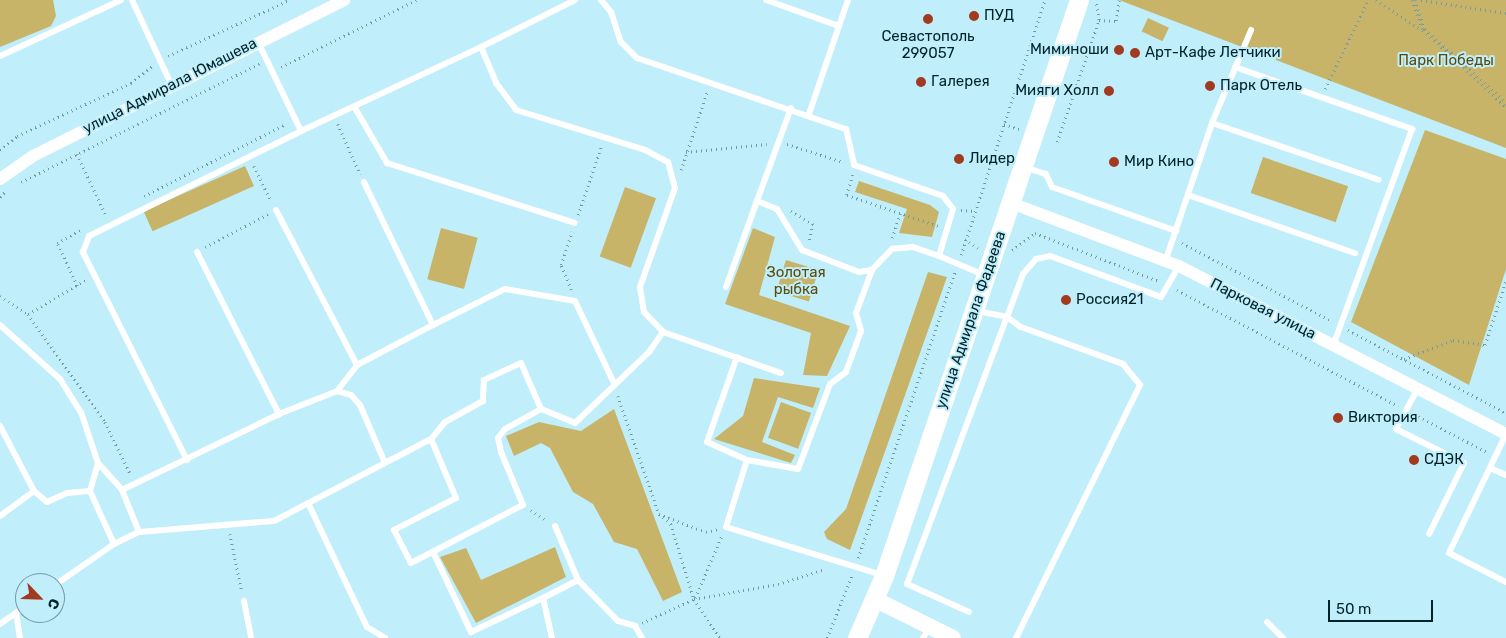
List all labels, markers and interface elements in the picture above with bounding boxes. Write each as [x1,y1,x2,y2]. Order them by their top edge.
place label: ПУД [984,7,1014,25]
marker: ПУД [968,10,980,22]
marker: Севастополь 299057 [922,13,934,25]
place label: Севастополь 299057 [881,27,975,62]
street label: улица Адмирала Юмашева [80,34,260,138]
place label: Миминоши [1030,41,1109,59]
marker: Миминоши [1113,44,1125,56]
place label: Арт-Кафе Летчики [1145,44,1281,62]
marker: Арт-Кафе Летчики [1129,47,1141,59]
park label: Парк Победы [1398,52,1494,70]
place label: Галерея [931,73,990,91]
marker: Галерея [915,76,927,88]
place label: Парк Отель [1220,77,1302,95]
marker: Парк Отель [1204,80,1216,92]
place label: Мияги Холл [1015,82,1099,100]
marker: Мияги Холл [1103,85,1115,97]
place label: Лидер [969,150,1015,168]
marker: Лидер [953,153,965,165]
place label: Мир Кино [1124,153,1194,171]
marker: Мир Кино [1108,156,1120,168]
street label: улица Адмирала Фадеева [932,229,1010,411]
park label: Золотая рыбка [766,263,826,298]
street label: Парковая улица [1207,275,1319,343]
place label: Россия21 [1076,291,1143,309]
marker: Россия21 [1060,294,1072,306]
place label: Виктория [1348,409,1418,427]
marker: Виктория [1332,412,1344,424]
place label: СДЭК [1424,451,1464,469]
marker: СДЭК [1408,454,1420,466]
north arrow [15,573,65,623]
scale bar [1331,590,1436,622]
text: С [43,596,63,612]
text: 50 m [1336,600,1371,618]

